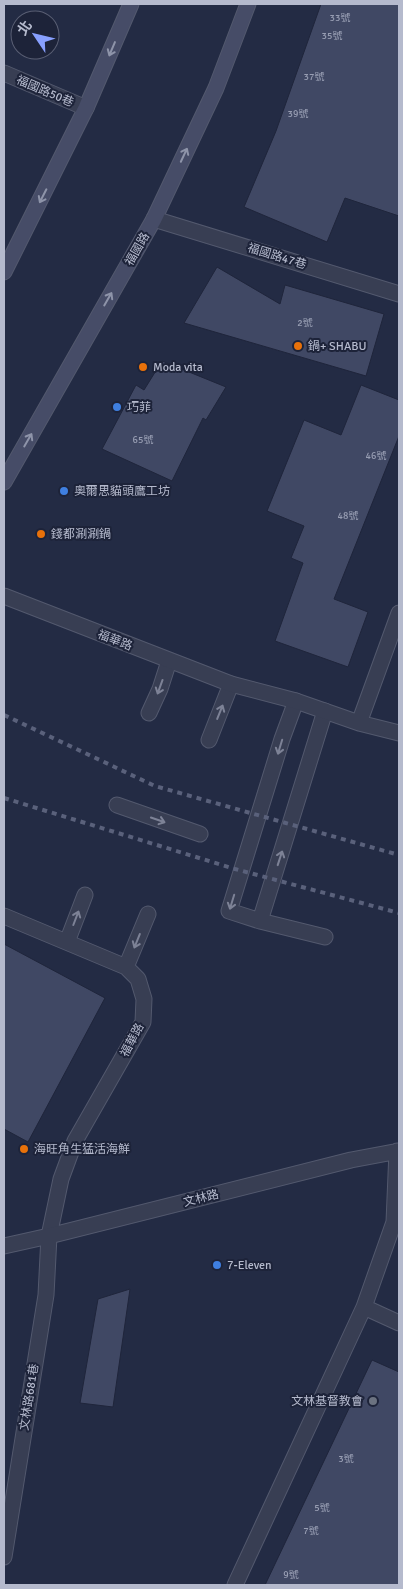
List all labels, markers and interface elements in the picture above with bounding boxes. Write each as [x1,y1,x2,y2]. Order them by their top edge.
north arrow [10,10,60,60]
house number: 33號 [330,12,350,24]
text: 北 [14,17,36,38]
house number: 35號 [322,30,342,42]
one-way arrow [107,41,116,56]
house number: 37號 [304,71,324,83]
street label: 福國路50巷 [14,73,76,110]
house number: 39號 [288,108,308,120]
one-way arrow [180,148,190,163]
one-way arrow [38,188,48,203]
street label: 福國路 [122,230,153,269]
street label: 福國路47巷 [246,240,308,273]
one-way arrow [104,292,114,306]
house number: 2號 [297,317,313,329]
place label: 鍋+ SHABU [308,339,367,354]
marker: 鍋+ SHABU [292,340,304,352]
place label: Moda vita [153,360,203,375]
marker: Moda vita [137,361,149,373]
place label: 巧菲 [127,400,151,415]
marker: 巧菲 [111,401,123,413]
one-way arrow [23,432,33,447]
house number: 65號 [133,434,153,446]
house number: 46號 [366,450,386,462]
place label: 奧爾思貓頭鷹工坊 [74,484,170,499]
marker: 奧爾思貓頭鷹工坊 [58,485,70,497]
house number: 48號 [338,510,358,522]
place label: 錢都涮涮鍋 [51,527,111,542]
marker: 錢都涮涮鍋 [35,528,47,540]
street label: 福華路 [95,627,134,654]
one-way arrow [155,679,164,694]
one-way arrow [216,705,225,720]
one-way arrow [274,739,284,755]
one-way arrow [150,815,166,825]
one-way arrow [276,851,285,866]
one-way arrow [226,894,236,910]
one-way arrow [72,911,81,927]
one-way arrow [132,933,142,948]
street label: 福華路 [117,1021,148,1060]
place label: 海旺角生猛活海鮮 [34,1142,130,1157]
marker: 海旺角生猛活海鮮 [18,1143,30,1155]
street label: 文林路 [182,1187,220,1210]
place label: 7-Eleven [227,1258,272,1273]
marker: 7-Eleven [211,1259,223,1271]
street label: 文林路681巷 [17,1363,42,1432]
place label: 文林基督教會 [291,1394,363,1409]
marker: 文林基督教會 [367,1395,379,1407]
house number: 3號 [338,1453,354,1465]
house number: 5號 [314,1502,330,1514]
house number: 7號 [303,1525,319,1537]
house number: 9號 [283,1569,299,1581]

